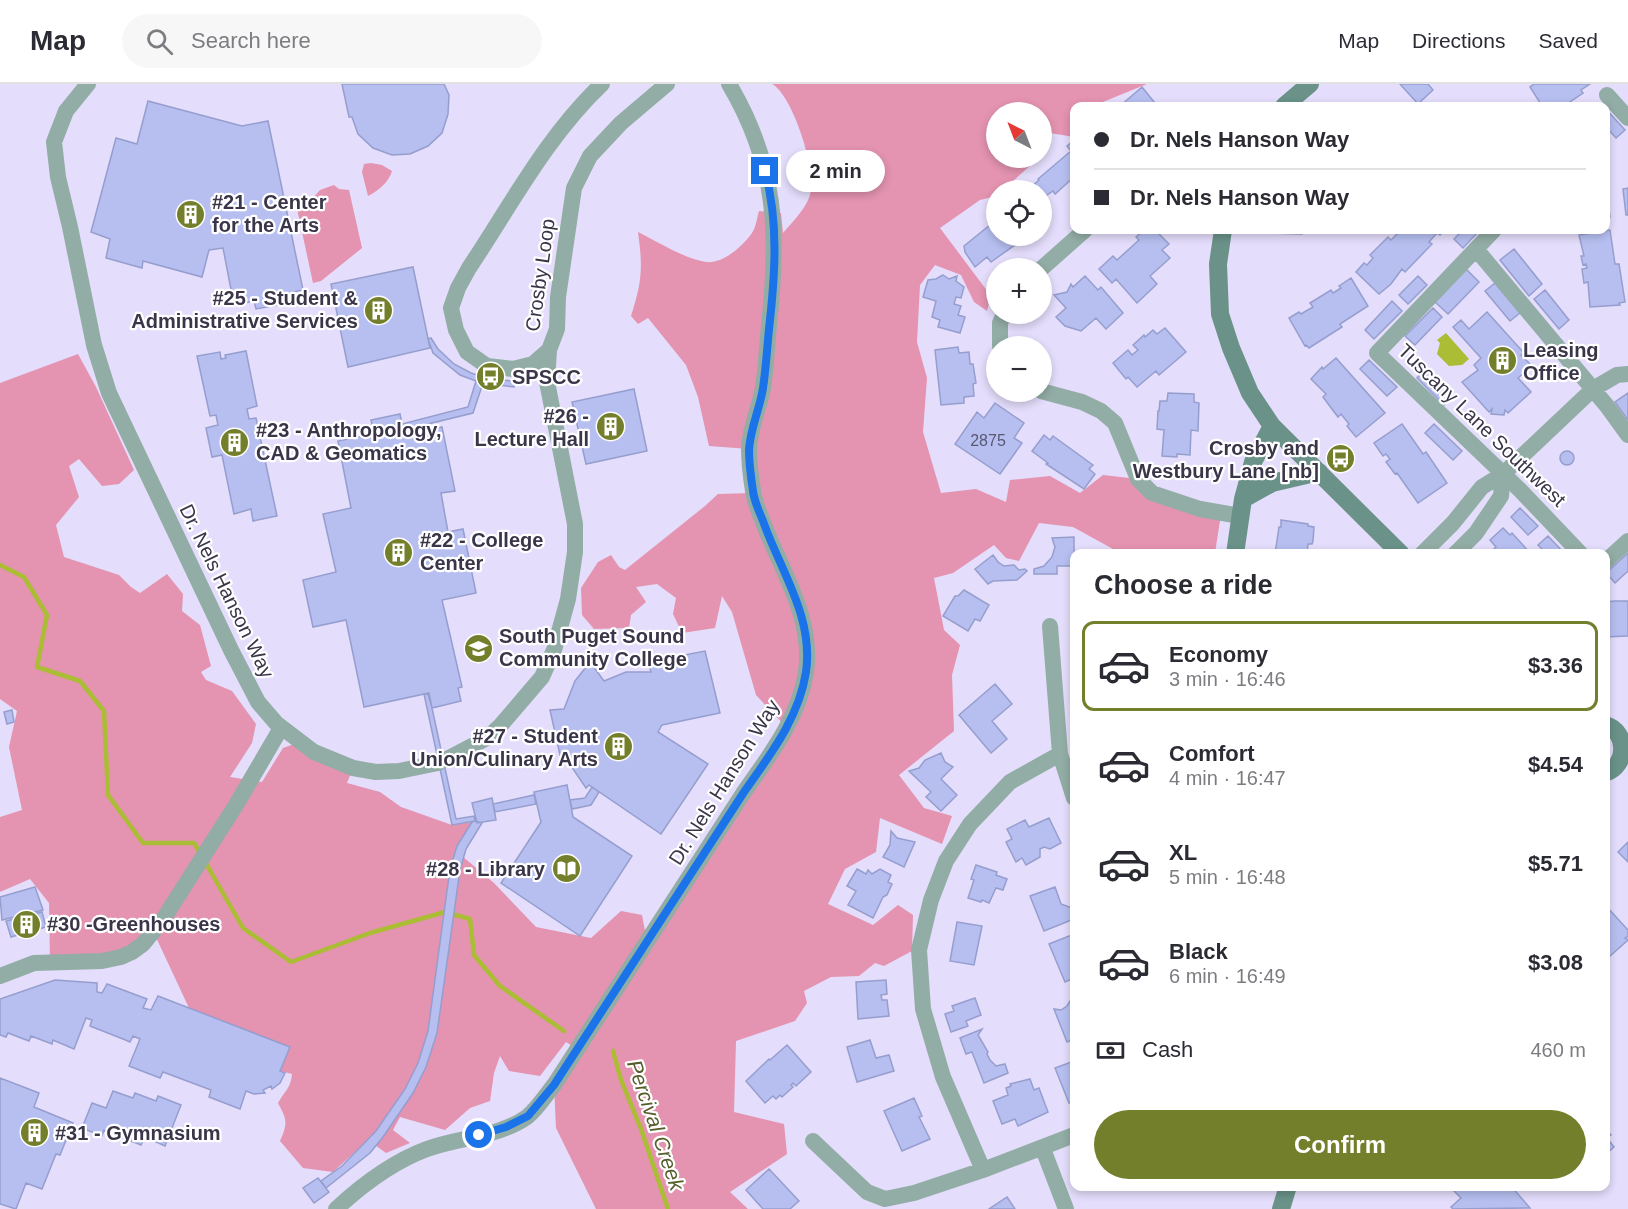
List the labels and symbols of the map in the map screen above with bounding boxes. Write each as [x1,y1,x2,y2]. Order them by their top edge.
north arrow [986,102,1052,168]
callout: 2 min [786,150,885,192]
route end [751,157,778,184]
place label: #21 - Center for the Arts [212,191,327,236]
building icon: #21 - Center for the Arts [175,198,207,230]
street label: Crosby Loop [521,217,559,333]
place label: #25 - Student & Administrative Services [131,287,358,332]
building icon: #25 - Student & Administrative Services [363,294,395,326]
street label: Tuscany Lane Southwest [1394,339,1570,511]
place label: Leasing Office [1523,339,1599,384]
building icon: Leasing Office [1486,345,1518,377]
bus stop icon: SPSCC [475,361,507,393]
place label: SPSCC [512,366,581,388]
place label: #26 - Lecture Hall [475,405,589,450]
building icon: #26 - Lecture Hall [594,411,626,443]
place label: #23 - Anthropology, CAD & Geomatics [256,419,442,464]
building icon: #23 - Anthropology, CAD & Geomatics [219,426,251,458]
house number: 2875 [970,432,1006,449]
place label: Crosby and Westbury Lane [nb] [1133,437,1319,482]
bus stop icon: Crosby and Westbury Lane [nb] [1324,443,1356,475]
street label: Dr. Nels Hanson Way [175,501,279,681]
place label: #22 - College Center [420,529,543,574]
building icon: #22 - College Center [383,536,415,568]
place label: South Puget Sound Community College [499,625,687,670]
school or university icon: South Puget Sound Community College [462,632,494,664]
street label: Dr. Nels Hanson Way [664,695,784,869]
place label: #27 - Student Union/Culinary Arts [411,725,598,770]
building icon: #27 - Student Union/Culinary Arts [603,731,635,763]
library icon: #28 - Library [550,853,582,885]
place label: #28 - Library [426,858,546,880]
building icon: #30 -Greenhouses [10,908,42,940]
place label: #30 -Greenhouses [47,913,220,935]
water label: Percival Creek [623,1057,690,1195]
building icon: #31 - Gymnasium [18,1117,50,1149]
route start [465,1121,492,1148]
place label: #31 - Gymnasium [55,1122,221,1144]

